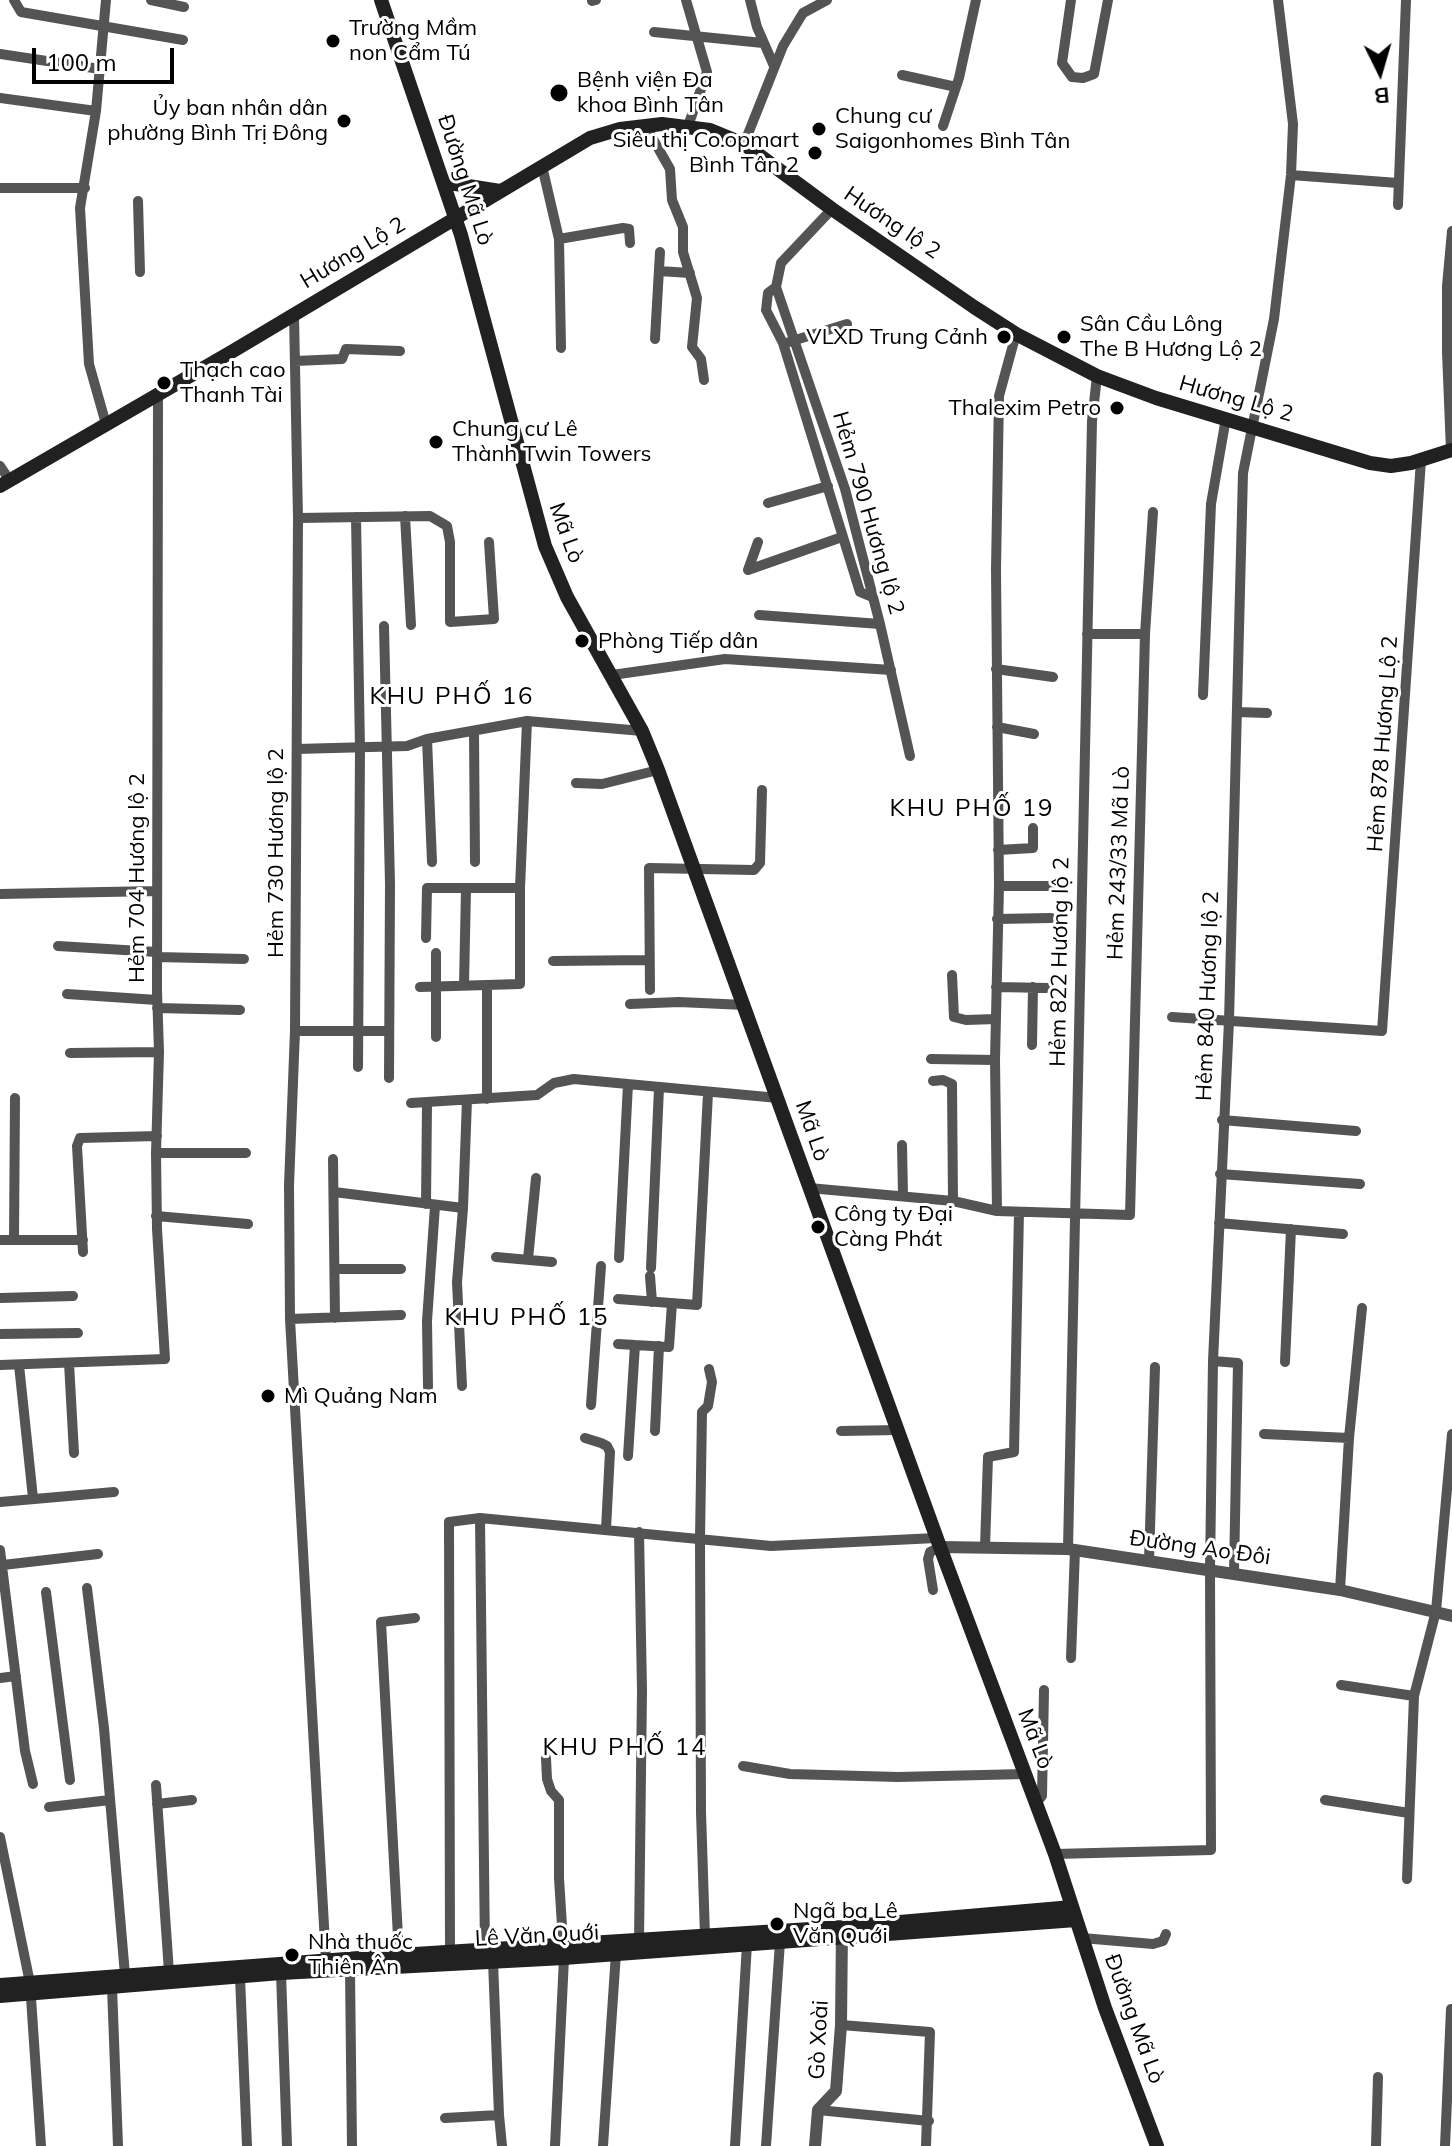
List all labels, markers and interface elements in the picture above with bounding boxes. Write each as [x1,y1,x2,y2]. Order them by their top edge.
place label: Trường Mầm non Cẩm Tú [349,15,477,66]
scale bar [36,32,178,82]
marker: Trường Mầm non Cẩm Tú [324,32,342,50]
north arrow [1340,32,1420,112]
text: 100 m [46,47,117,77]
place label: Bệnh viện Đa khoa Bình Tân [577,67,724,118]
text: B [1373,81,1391,111]
marker: Bệnh viện Đa khoa Bình Tân [548,82,570,104]
place label: Ủy ban nhân dân phường Bình Trị Đông [107,95,328,146]
place label: Chung cư Saigonhomes Bình Tân [835,103,1070,154]
street label: Đường Mã Lò [431,111,499,249]
marker: Ủy ban nhân dân phường Bình Trị Đông [335,112,353,130]
marker: Chung cư Saigonhomes Bình Tân [810,120,828,138]
place label: Siêu thị Co.opmart Bình Tân 2 [613,127,799,178]
marker: Siêu thị Co.opmart Bình Tân 2 [806,144,824,162]
street label: Hương lộ 2 [839,181,945,265]
street label: Hương Lộ 2 [296,211,410,295]
place label: Sân Cầu Lông The B Hương Lộ 2 [1080,311,1262,362]
place label: VLXD Trung Cảnh [806,324,988,350]
marker: VLXD Trung Cảnh [995,328,1013,346]
marker: Sân Cầu Lông The B Hương Lộ 2 [1055,328,1073,346]
place label: Thạch cao Thanh Tài [180,357,285,408]
street label: Hương Lộ 2 [1176,370,1296,428]
marker: Thạch cao Thanh Tài [155,374,173,392]
place label: Thalexim Petro [949,395,1101,421]
marker: Thalexim Petro [1108,399,1126,417]
street label: Hẻm 790 Hương lộ 2 [826,408,910,618]
place label: Chung cư Lê Thành Twin Towers [452,416,651,468]
marker: Chung cư Lê Thành Twin Towers [427,433,445,451]
street label: Mã Lò [543,499,589,567]
place label: Phòng Tiếp dân [598,628,758,654]
marker: Phòng Tiếp dân [573,632,591,650]
street label: Hẻm 878 Hương Lộ 2 [1362,635,1404,853]
district label: KHU PHỐ 16 [370,683,534,711]
street label: Hẻm 730 Hương lộ 2 [263,748,289,958]
street label: Hẻm 243/33 Mã Lò [1102,766,1136,960]
street label: Hẻm 704 Hương lộ 2 [124,773,150,983]
district label: KHU PHỐ 19 [890,795,1054,823]
street label: Hẻm 822 Hương lộ 2 [1045,857,1075,1067]
street label: Hẻm 840 Hương lộ 2 [1191,891,1225,1101]
street label: Mã Lò [789,1097,835,1165]
place label: Công ty Đại Càng Phát [834,1201,953,1252]
marker: Công ty Đại Càng Phát [809,1218,827,1236]
district label: KHU PHỐ 15 [445,1304,609,1332]
place label: Mì Quảng Nam [284,1383,438,1409]
marker: Mì Quảng Nam [259,1387,277,1405]
street label: Đường Ao Đôi [1128,1525,1272,1571]
street label: Mã Lò [1012,1705,1058,1773]
district label: KHU PHỐ 14 [543,1734,707,1762]
place label: Ngã ba Lê Văn Quới [793,1898,898,1950]
marker: Ngã ba Lê Văn Quới [768,1915,786,1933]
street label: Lê Văn Quới [474,1920,600,1952]
place label: Nhà thuốc Thiên Ân [308,1929,413,1980]
marker: Nhà thuốc Thiên Ân [283,1946,301,1964]
street label: Đường Mã Lò [1098,1951,1170,2087]
street label: Gò Xoài [804,2000,834,2080]

